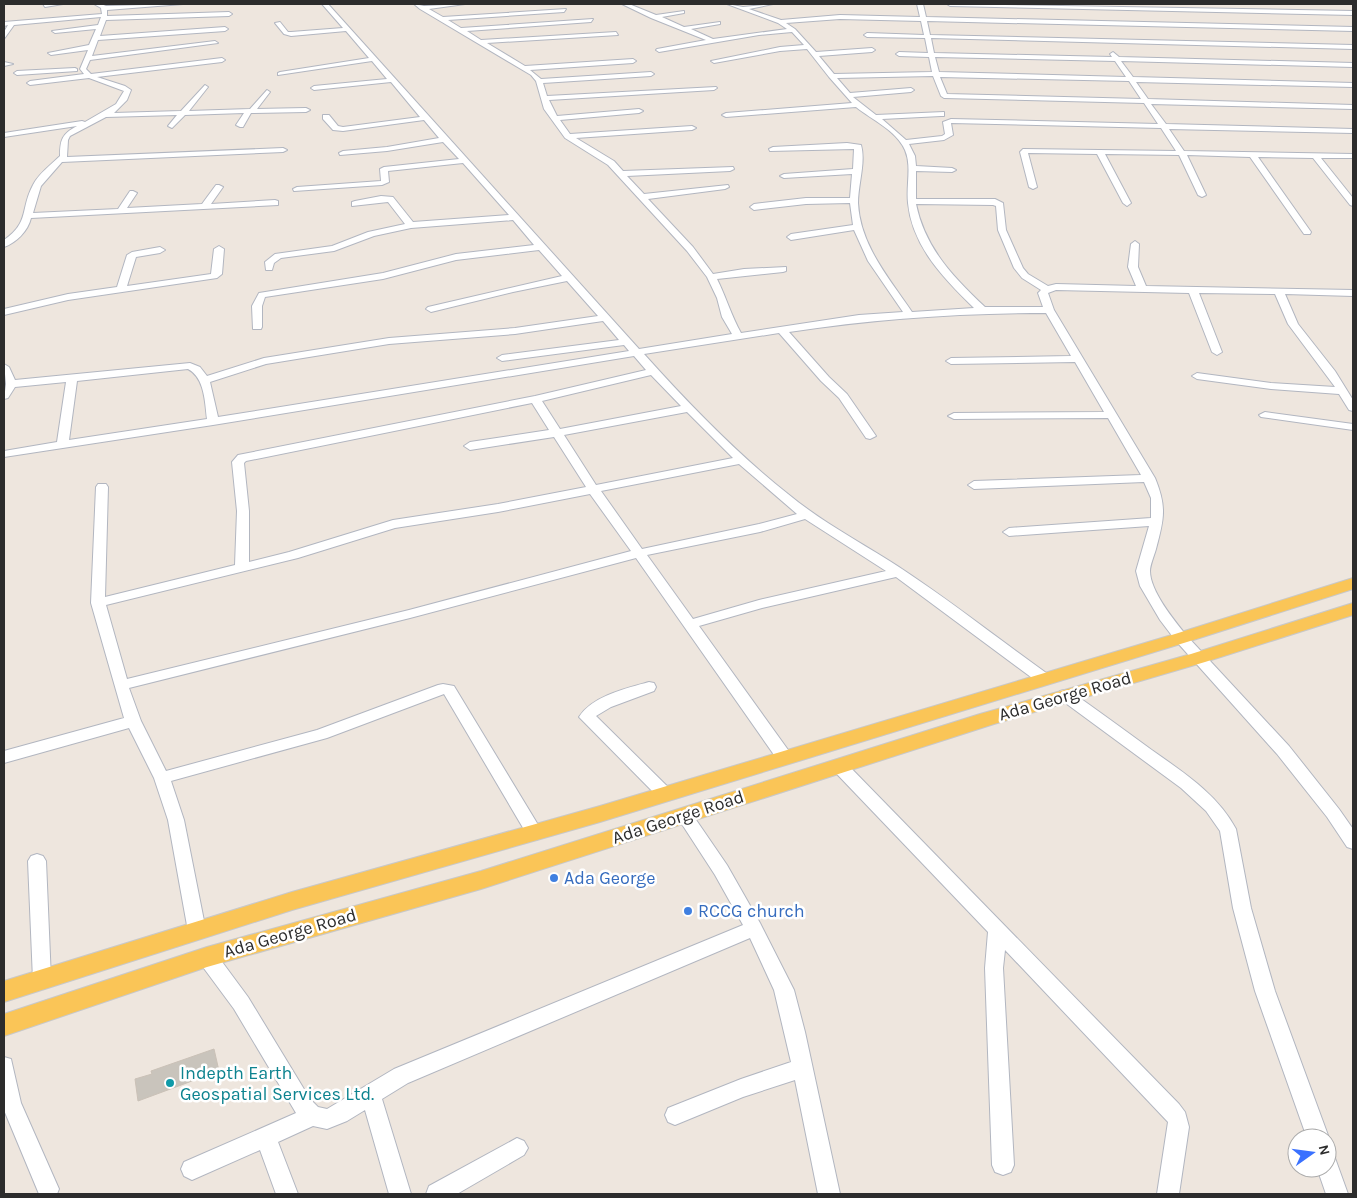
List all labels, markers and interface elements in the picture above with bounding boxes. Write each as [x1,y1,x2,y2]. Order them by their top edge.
street label: Ada George Road [996,667,1134,725]
street label: Ada George Road [609,785,747,849]
place label: Ada George [564,867,656,889]
marker: Ada George [548,872,560,884]
place label: RCCG church [698,900,805,922]
street label: Ada George Road [221,904,359,962]
marker: RCCG church [682,905,694,917]
place label: Indepth Earth Geospatial Services Ltd. [180,1062,374,1105]
marker: Indepth Earth Geospatial Services Ltd. [164,1077,176,1089]
north arrow [1287,1128,1337,1178]
text: N [1315,1143,1334,1157]

